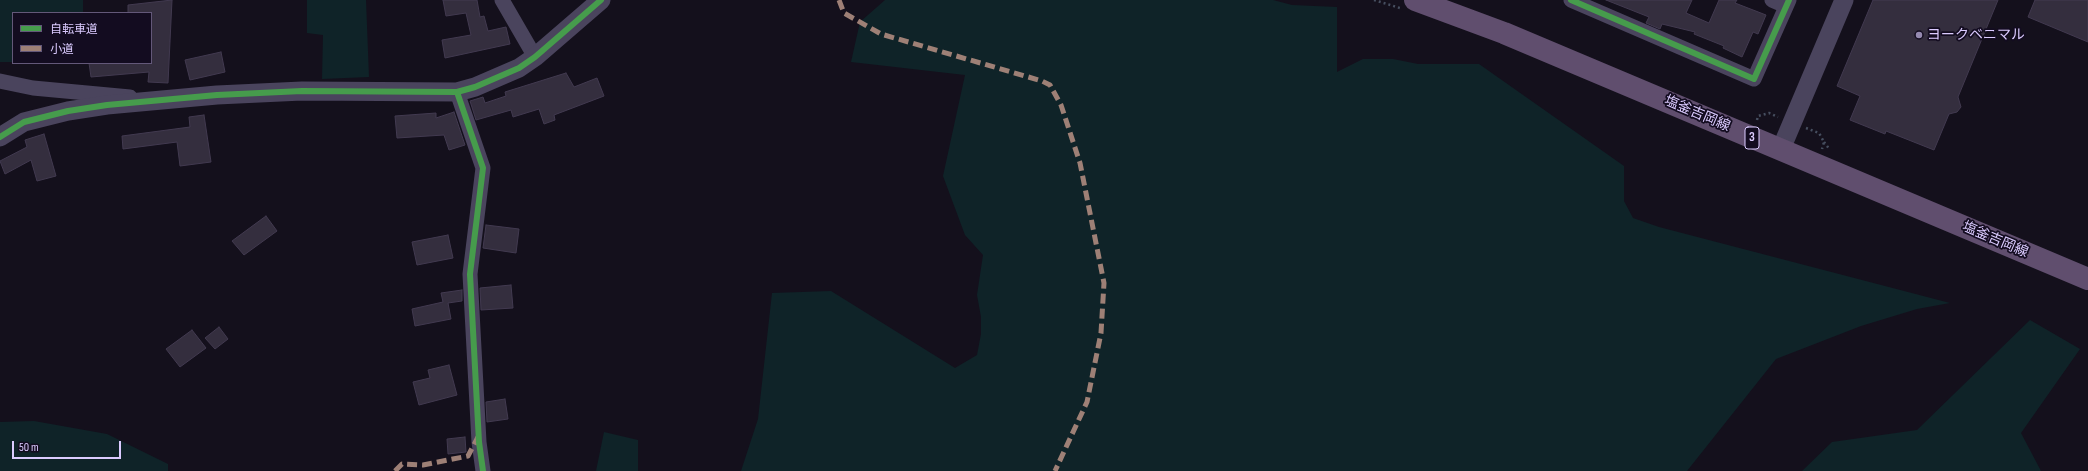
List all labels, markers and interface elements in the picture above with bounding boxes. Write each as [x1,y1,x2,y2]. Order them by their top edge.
legend [12,12,152,64]
text: 自転車道 [50,22,98,37]
place label: ヨークベニマル [1927,27,2025,43]
marker: ヨークベニマル [1914,30,1924,40]
text: 小道 [50,42,74,57]
street label: 塩釜吉岡線 [1662,93,1732,135]
road number: 3 [1745,127,1759,149]
street label: 塩釜吉岡線 [1960,219,2030,261]
scale bar [14,433,123,459]
text: 50 m [19,440,39,455]

